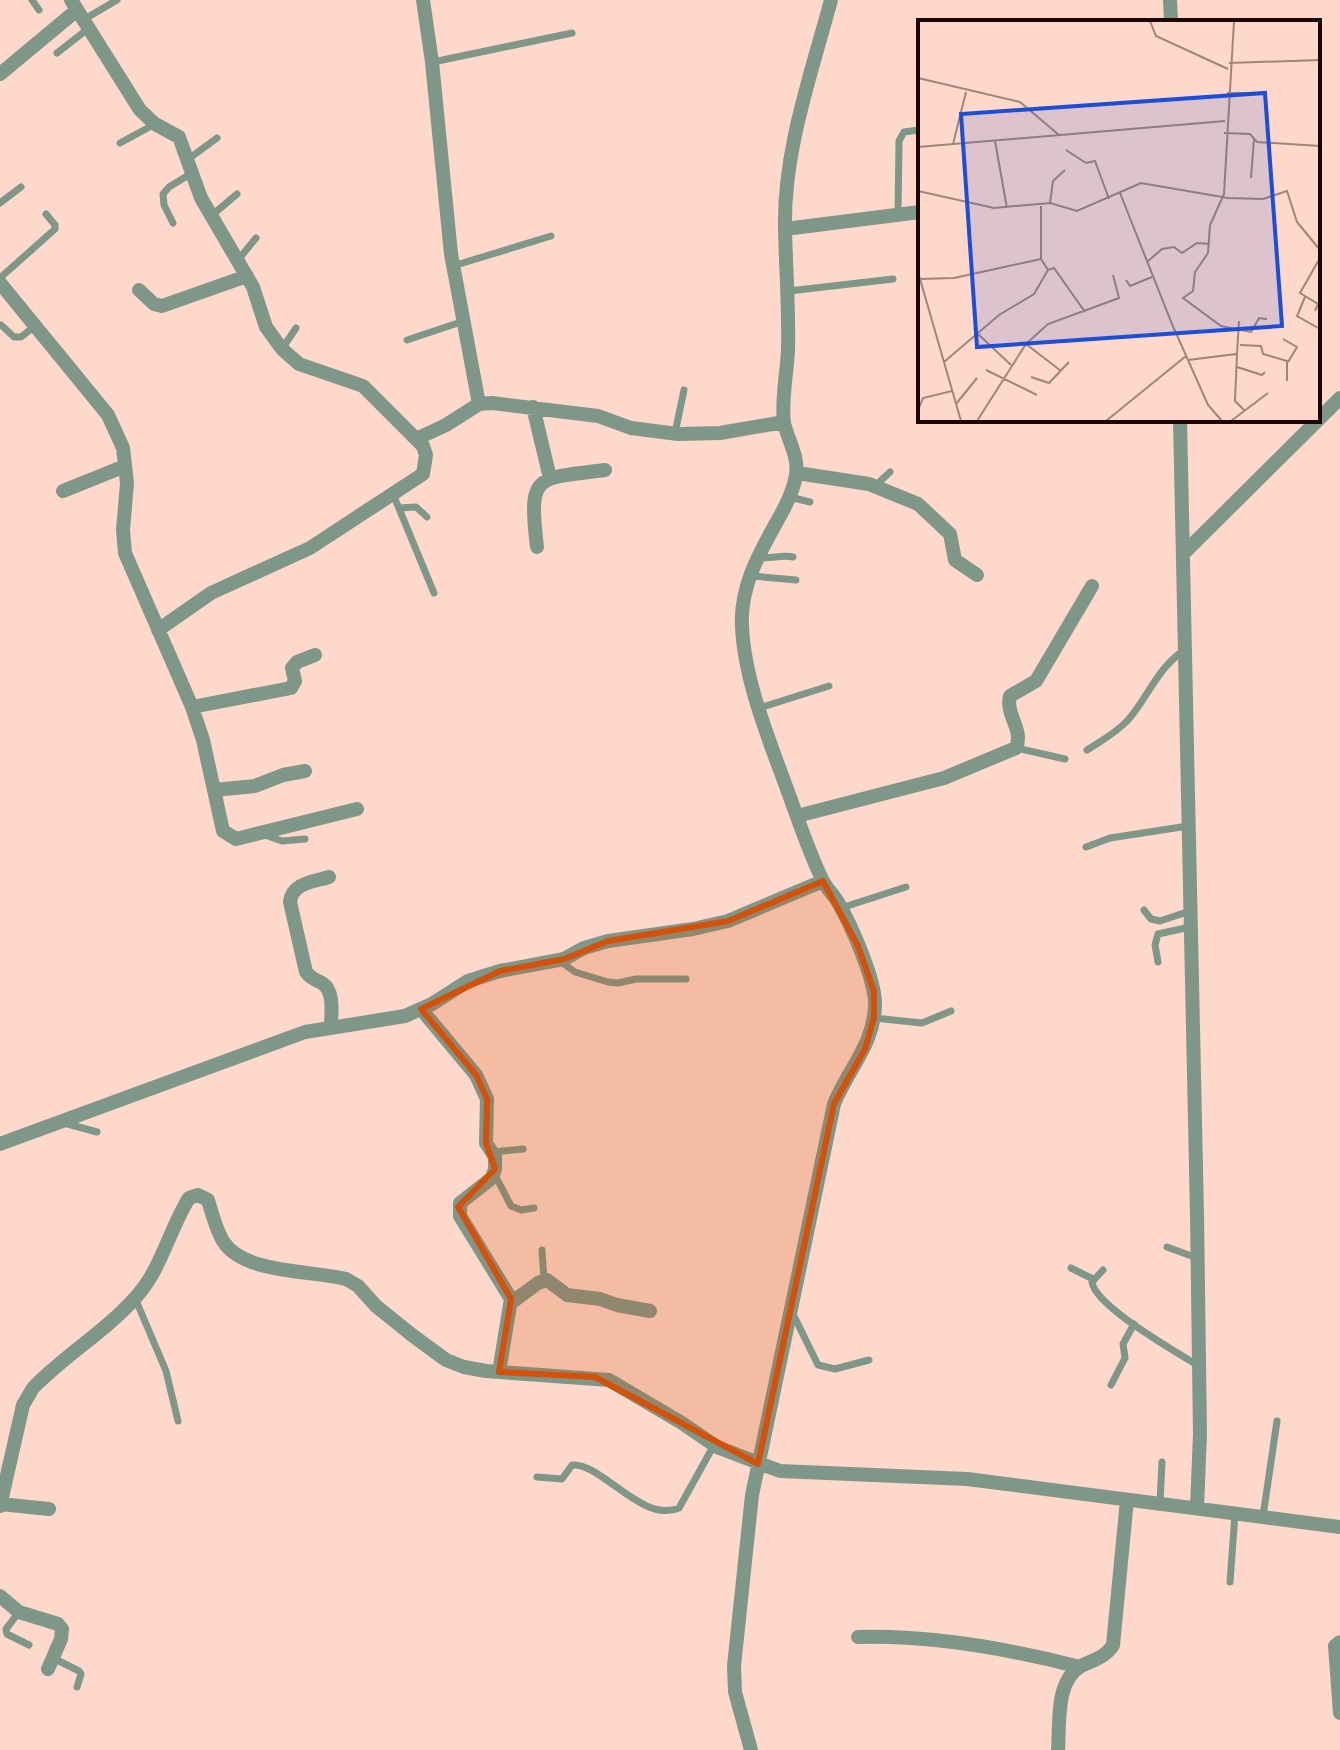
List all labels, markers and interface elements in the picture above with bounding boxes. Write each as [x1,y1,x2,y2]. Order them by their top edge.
inset map [918,20,1320,422]

